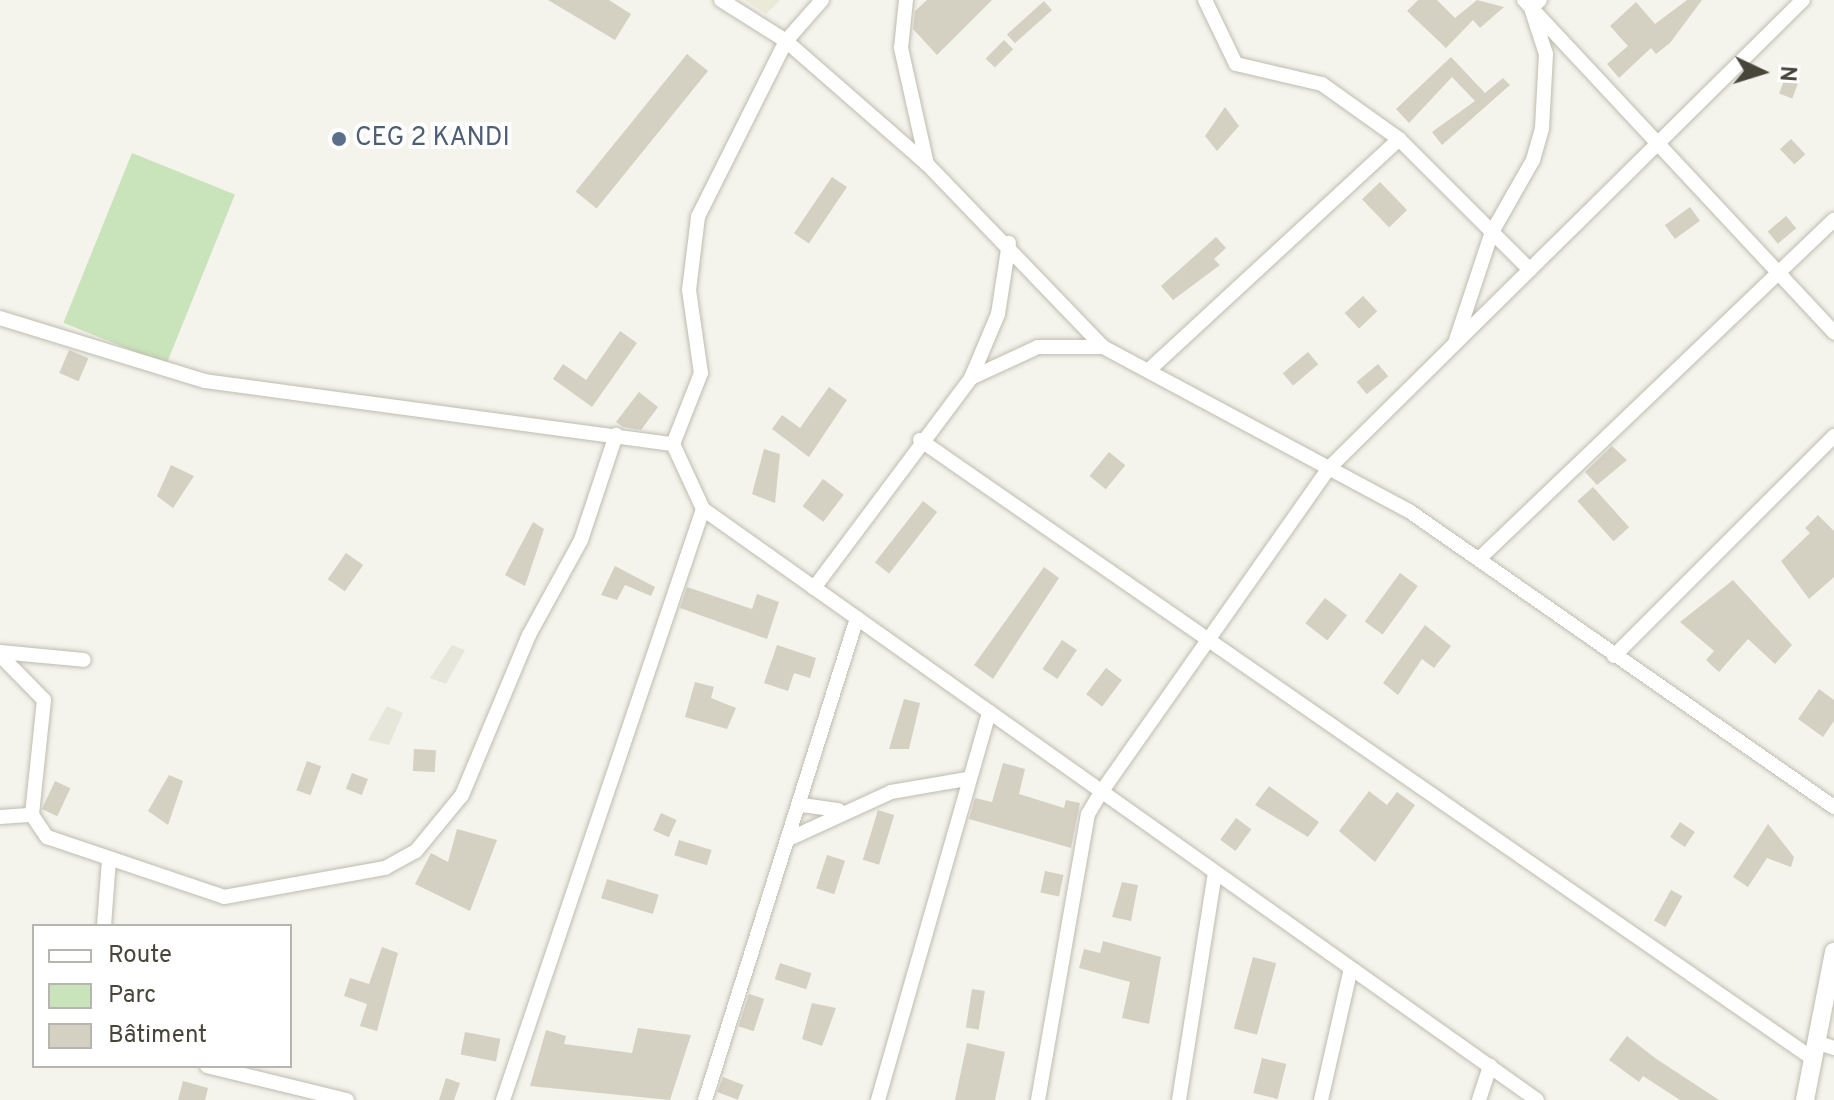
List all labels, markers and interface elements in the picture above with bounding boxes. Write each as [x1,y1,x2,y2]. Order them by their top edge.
north arrow [1722,32,1802,112]
text: N [1772,65,1800,83]
place label: CEG 2 KANDI [355,123,510,155]
marker: CEG 2 KANDI [330,130,348,148]
legend [32,924,292,1068]
text: Route [108,941,172,971]
text: Parc [108,981,156,1011]
text: Bâtiment [108,1021,207,1051]

